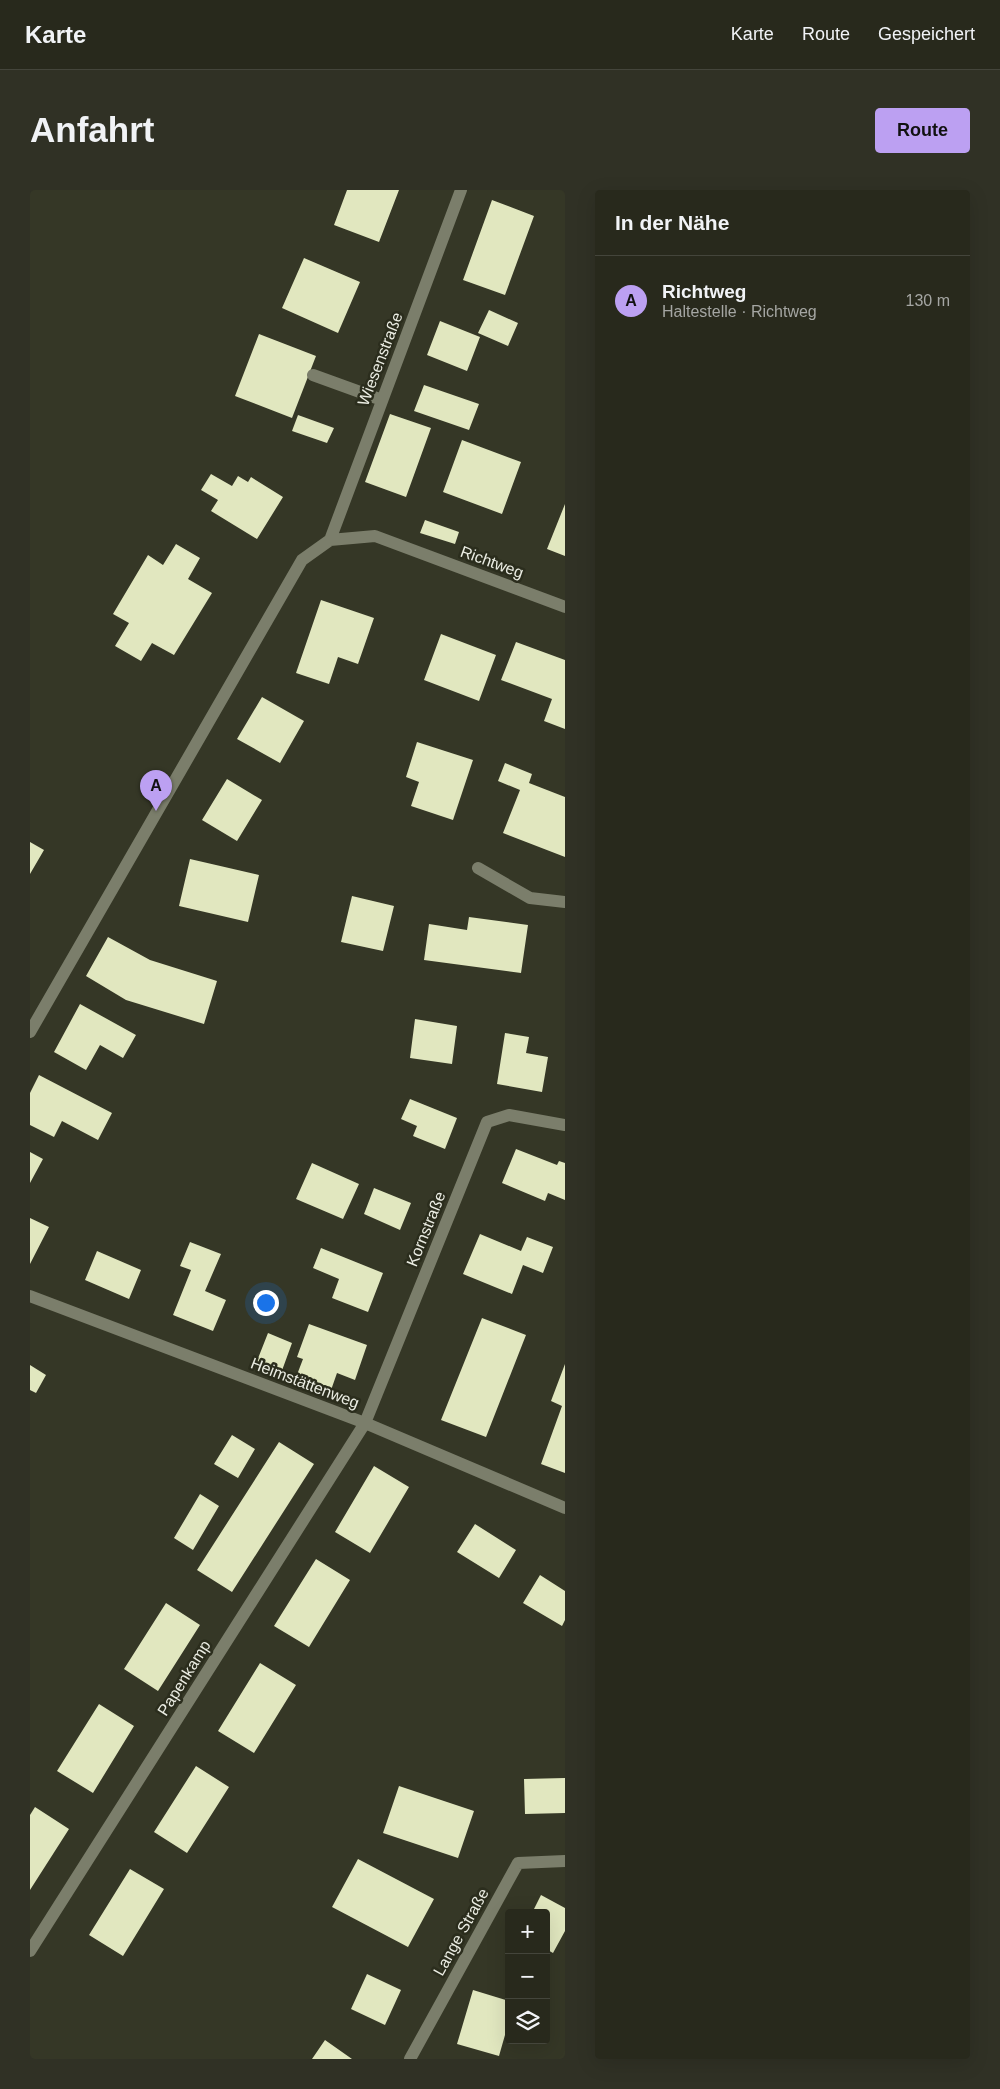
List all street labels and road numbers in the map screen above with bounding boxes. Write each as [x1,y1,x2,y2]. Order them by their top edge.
street label: Wiesenstraße [354,310,406,408]
street label: Richtweg [458,543,526,581]
street label: Kornstraße [403,1189,449,1269]
street label: Heimstättenweg [248,1355,362,1411]
street label: Papenkamp [154,1637,214,1719]
street label: Lange Straße [430,1885,492,1979]

